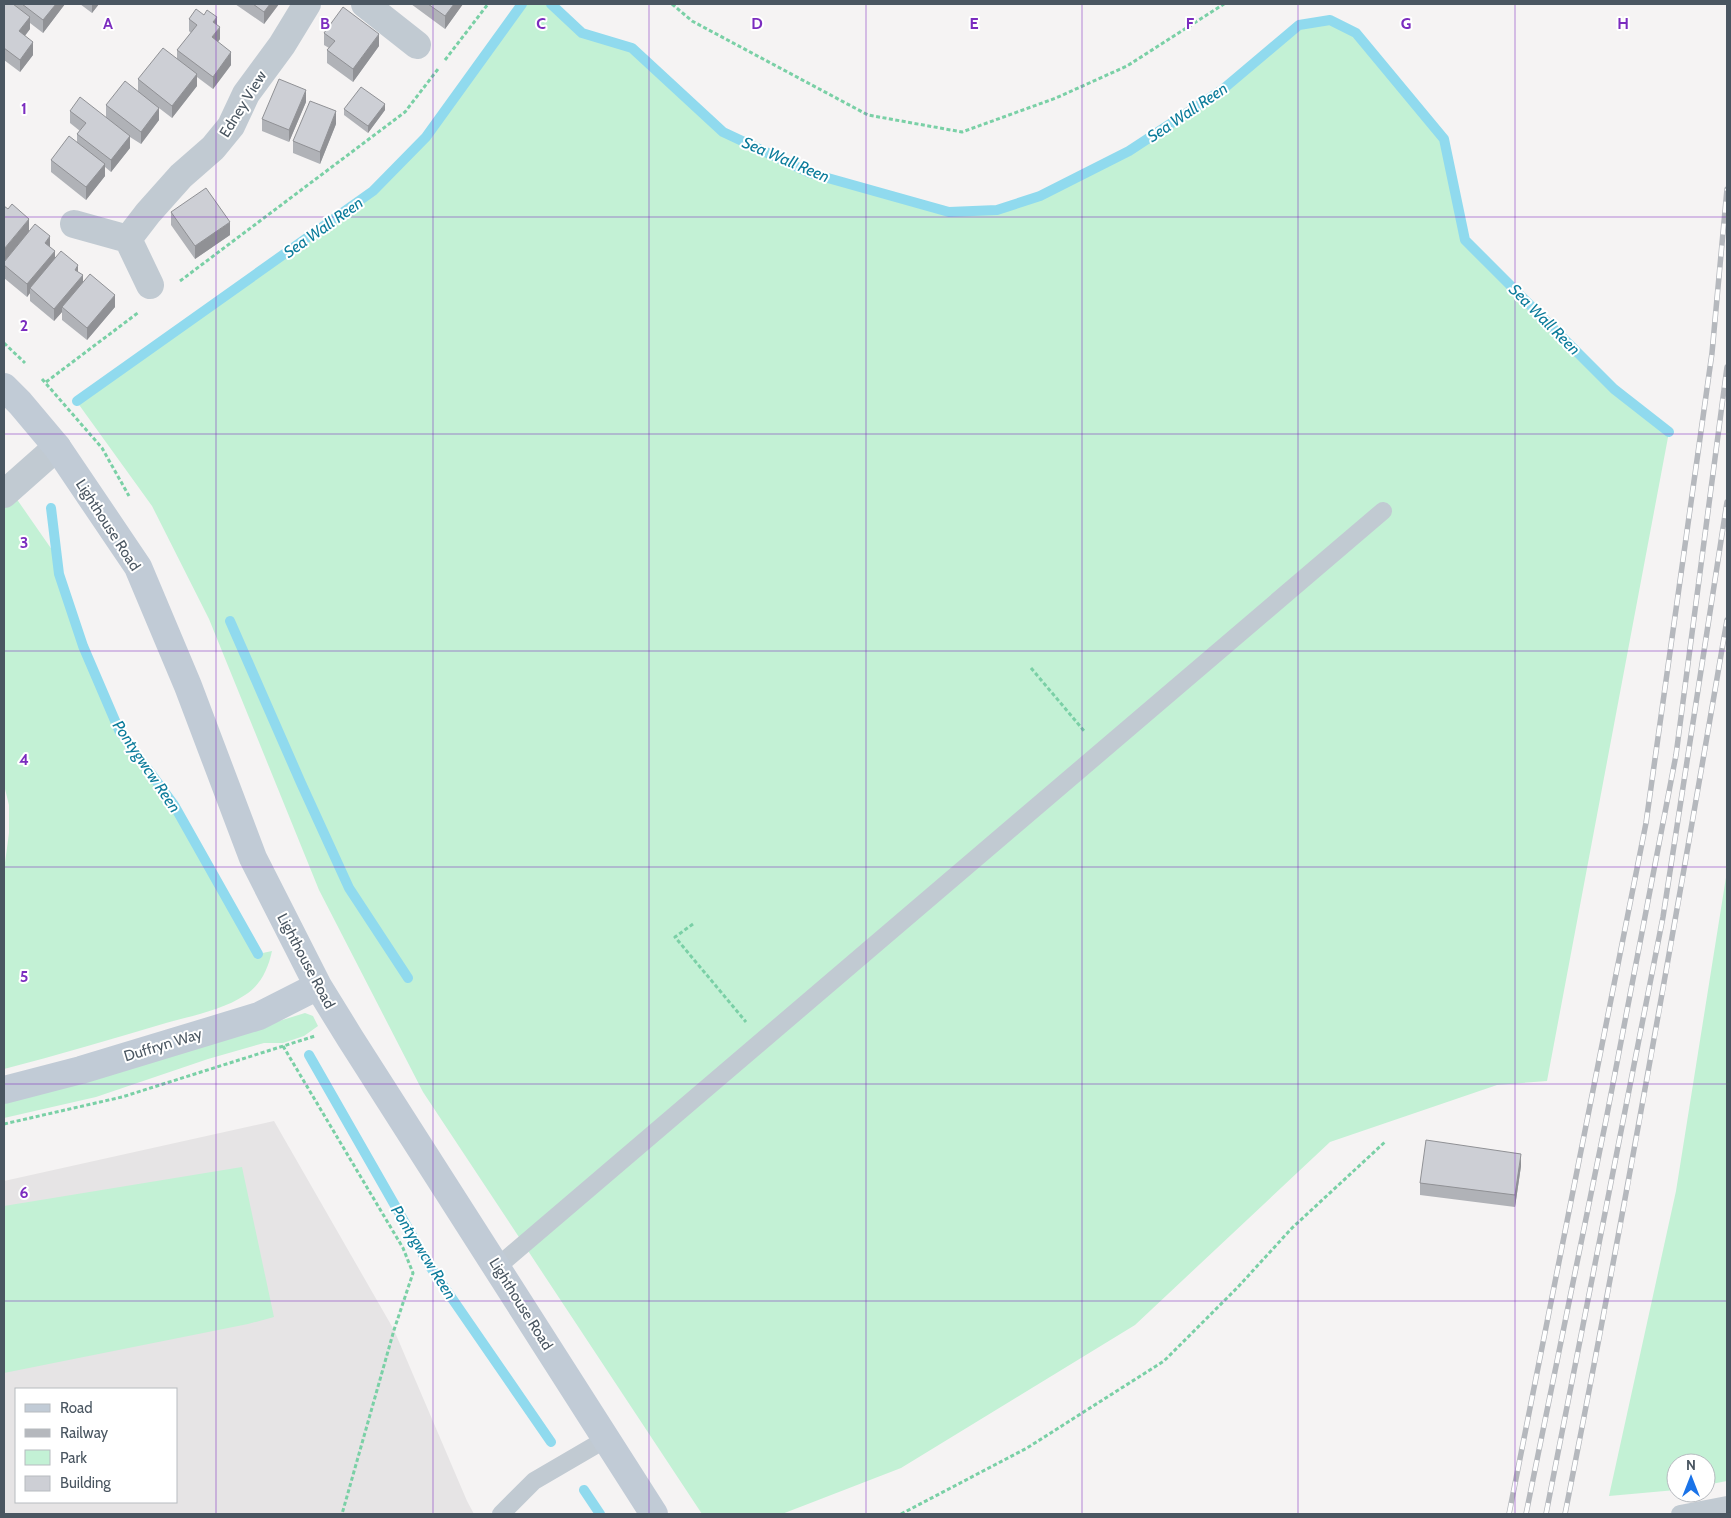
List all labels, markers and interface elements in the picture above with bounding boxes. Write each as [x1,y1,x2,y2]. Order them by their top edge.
text: A [103,14,113,33]
text: B [320,14,330,33]
text: C [536,14,546,33]
text: D [751,14,763,33]
text: E [969,14,979,33]
text: F [1186,14,1195,33]
text: G [1401,14,1411,33]
text: H [1617,14,1629,33]
street label: Edney View [216,67,271,141]
water label: Sea Wall Reen [1144,79,1231,146]
text: 1 [21,99,27,118]
water label: Sea Wall Reen [740,133,832,186]
water label: Sea Wall Reen [280,193,367,262]
water label: Sea Wall Reen [1505,280,1584,359]
text: 2 [20,316,28,335]
street label: Lighthouse Road [72,476,144,574]
text: 3 [20,533,28,552]
water label: Pontygwcw Reen [109,717,184,816]
text: 4 [19,750,29,769]
street label: Lighthouse Road [273,910,339,1012]
text: 5 [20,967,28,986]
street label: Duffryn Way [122,1024,205,1065]
text: 6 [20,1183,29,1202]
water label: Pontygwcw Reen [387,1202,460,1303]
street label: Lighthouse Road [485,1255,557,1353]
legend [15,1388,178,1503]
text: Road [60,1399,93,1417]
text: Railway [60,1424,109,1442]
text: Park [60,1449,87,1467]
north arrow [1666,1453,1716,1503]
text: N [1686,1456,1696,1474]
text: Building [60,1474,111,1492]

